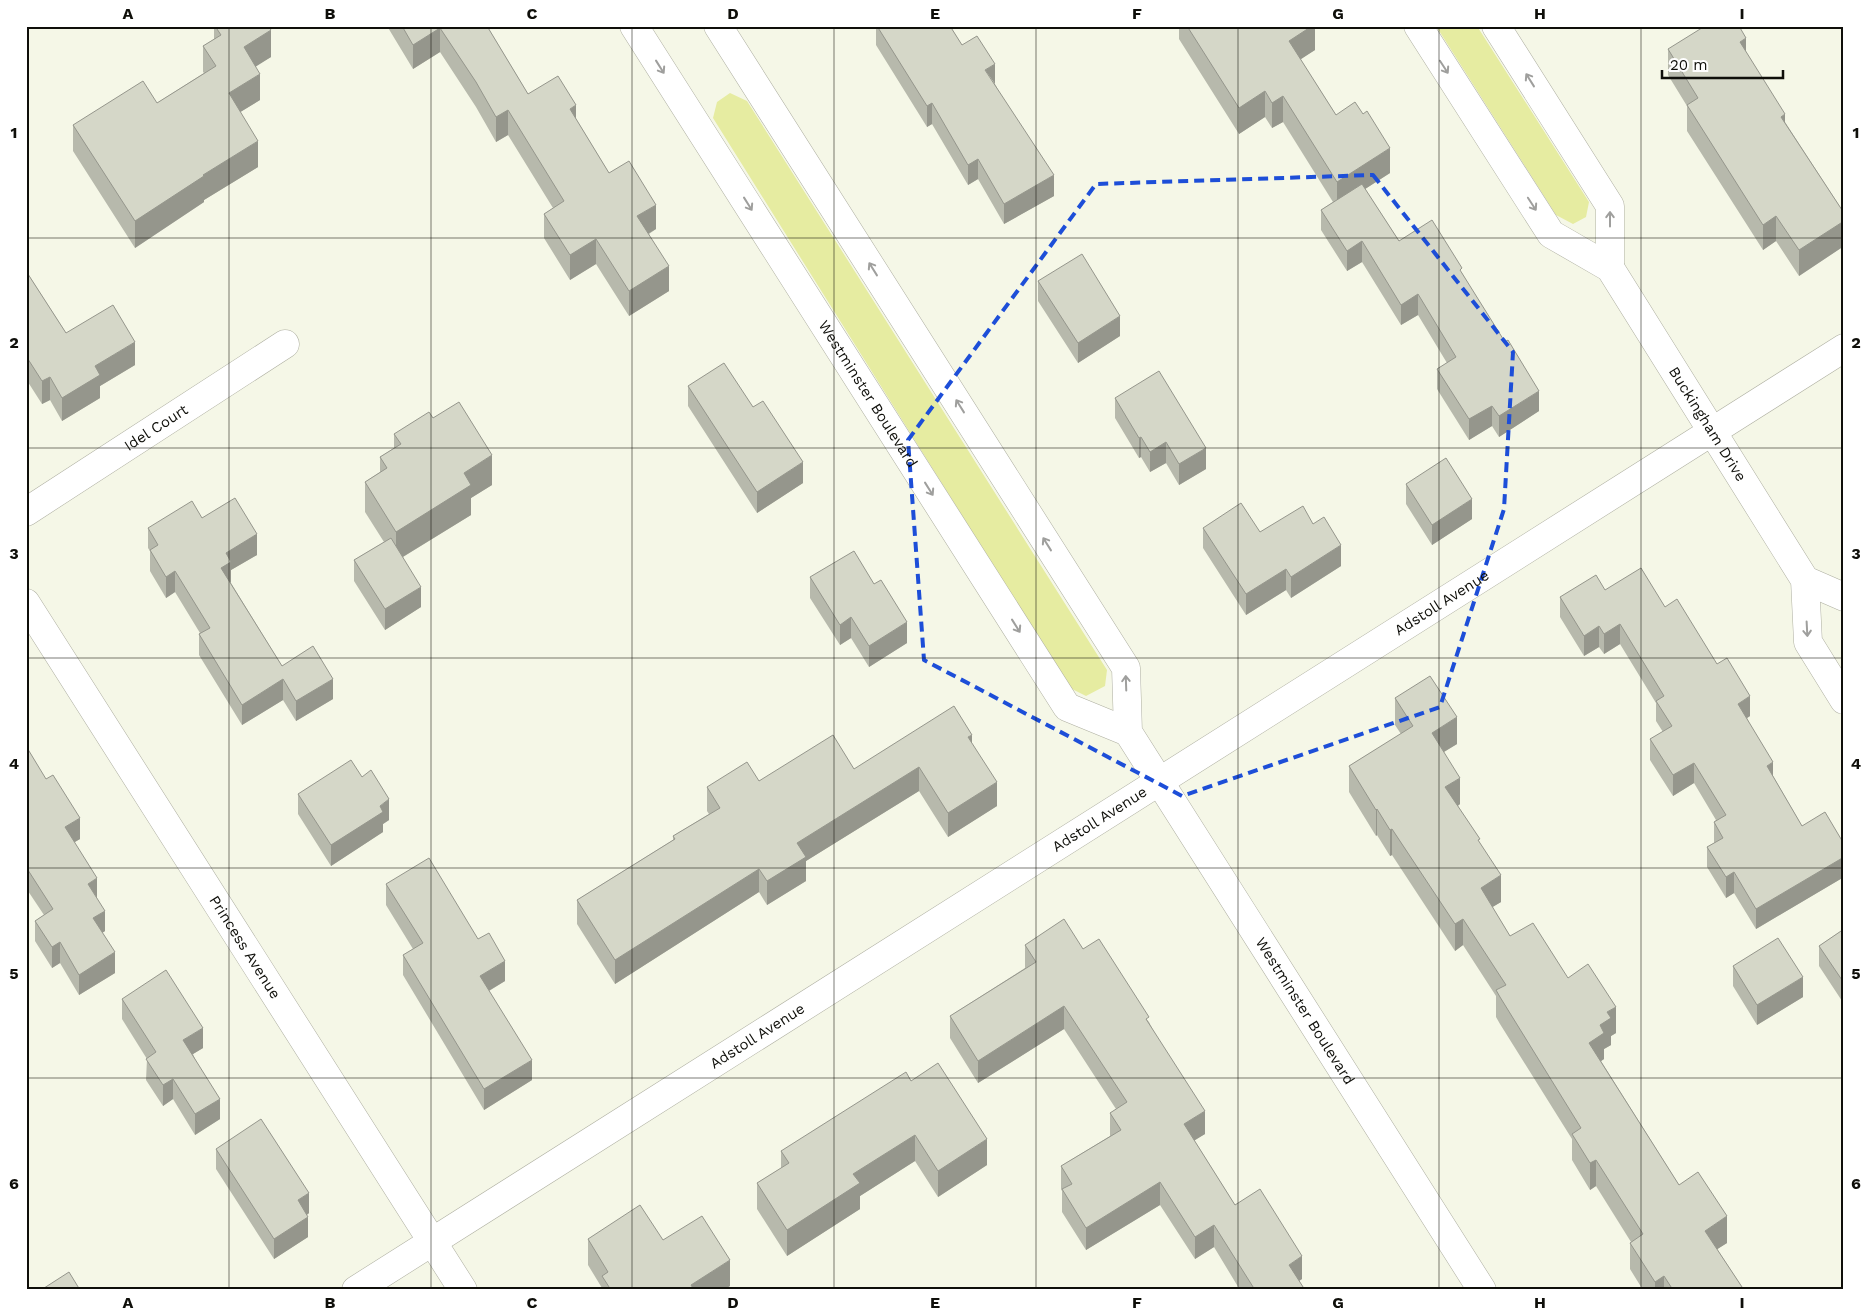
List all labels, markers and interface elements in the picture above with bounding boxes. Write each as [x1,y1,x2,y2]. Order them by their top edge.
text: A [123,4,134,23]
text: B [325,4,336,23]
text: C [527,4,538,23]
text: D [727,4,739,23]
text: E [930,4,940,23]
text: F [1132,4,1142,23]
text: G [1332,4,1344,23]
text: H [1534,4,1546,23]
text: I [1739,4,1745,23]
scale bar [1662,48,1784,80]
text: 20 m [1670,56,1708,74]
one-way arrow [656,60,666,74]
one-way arrow [1440,60,1450,74]
one-way arrow [1524,73,1535,87]
text: 1 [11,123,17,142]
text: 1 [1853,123,1859,142]
one-way arrow [743,197,753,211]
one-way arrow [1527,197,1537,211]
one-way arrow [1605,211,1615,228]
one-way arrow [867,263,877,277]
street label: Westminster Boulevard [815,317,921,471]
text: 2 [9,333,19,352]
text: 2 [1851,333,1861,352]
street label: Buckingham Drive [1665,363,1750,485]
street label: Idel Court [121,400,192,455]
one-way arrow [954,400,964,414]
one-way arrow [924,482,934,496]
one-way arrow [1042,537,1052,551]
text: 3 [9,544,19,563]
text: 3 [1851,544,1861,563]
street label: Adstoll Avenue [1391,566,1492,639]
one-way arrow [1011,619,1021,633]
one-way arrow [1802,620,1812,637]
one-way arrow [1121,675,1131,692]
text: 4 [9,754,19,773]
text: 4 [1851,754,1861,773]
street label: Adstoll Avenue [1049,783,1150,856]
street label: Princess Avenue [205,892,285,1002]
street label: Westminster Boulevard [1252,934,1358,1088]
text: 5 [9,964,19,983]
text: 5 [1851,964,1861,983]
street label: Adstoll Avenue [707,999,808,1073]
text: 6 [9,1174,19,1193]
text: 6 [1851,1174,1861,1193]
text: A [123,1293,134,1312]
text: B [325,1293,336,1312]
text: C [527,1293,538,1312]
text: D [727,1293,739,1312]
text: E [930,1293,940,1312]
text: F [1132,1293,1142,1312]
text: G [1332,1293,1344,1312]
text: H [1534,1293,1546,1312]
text: I [1739,1293,1745,1312]

